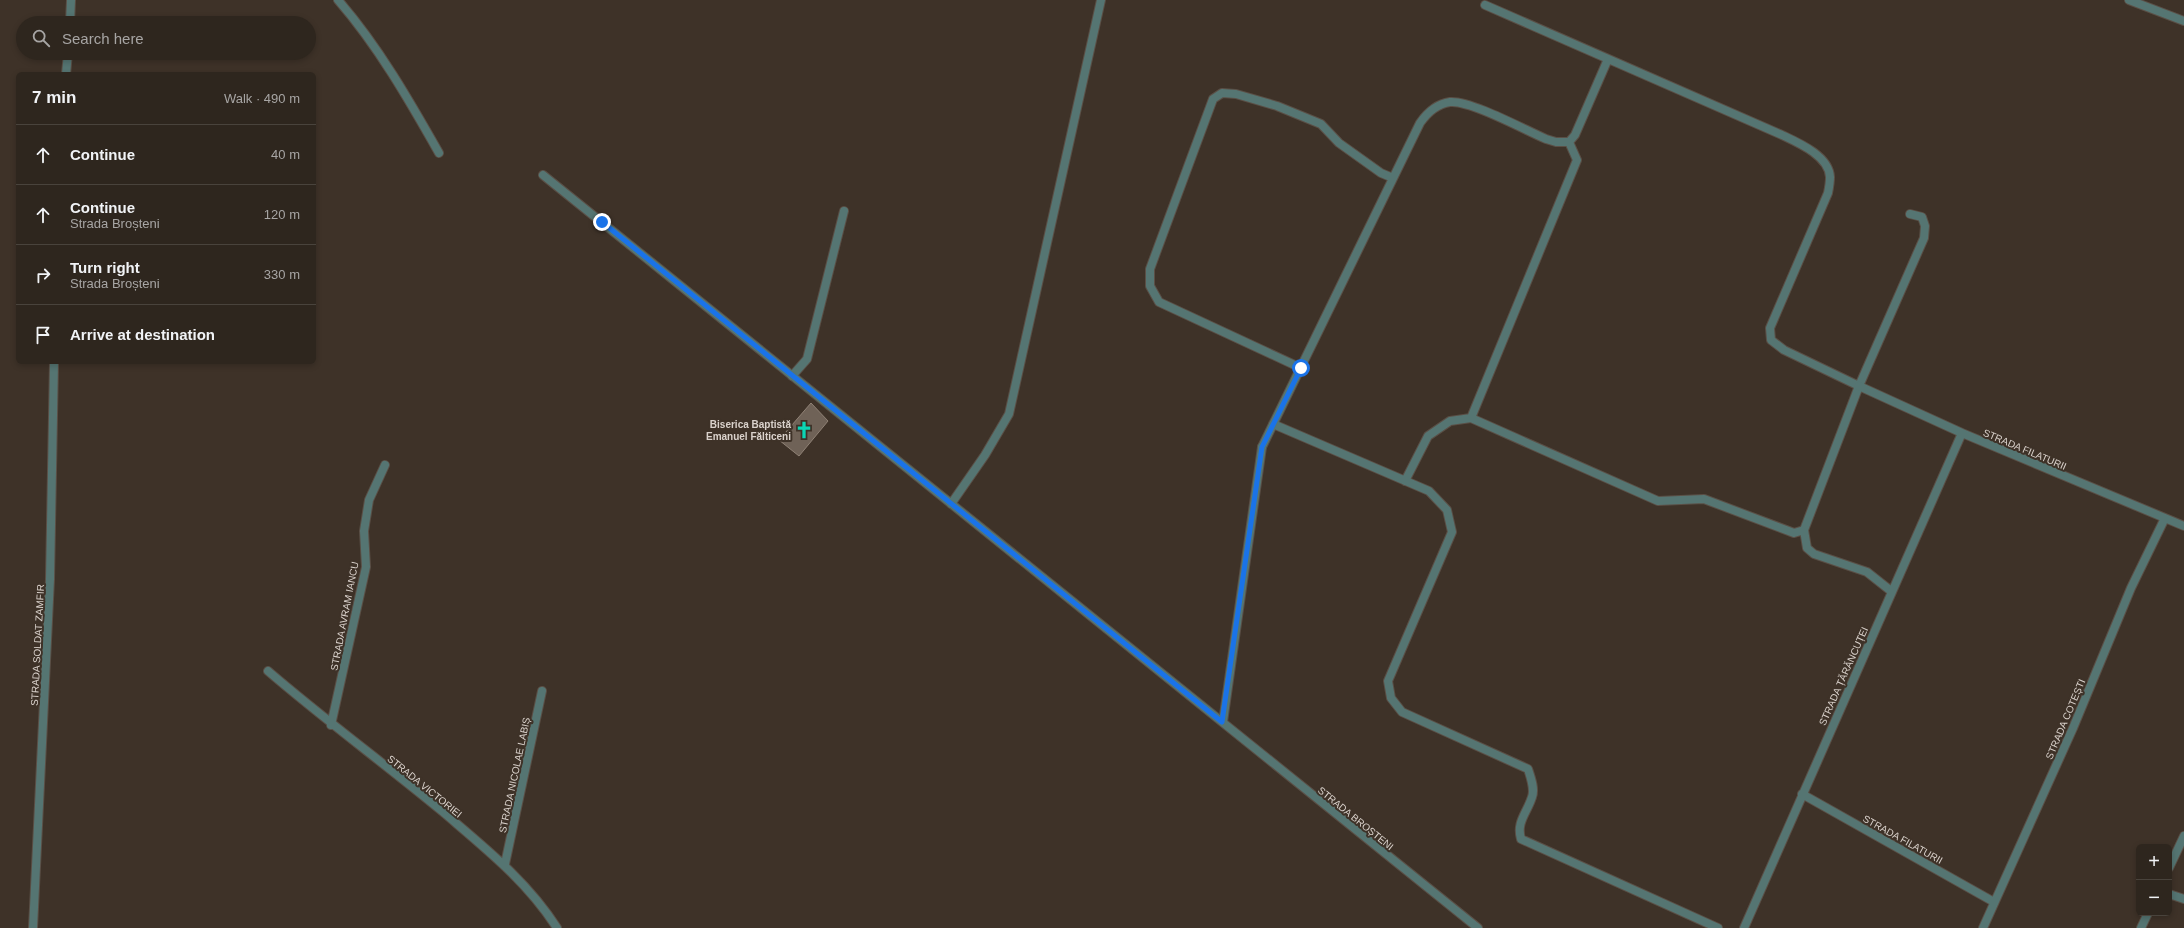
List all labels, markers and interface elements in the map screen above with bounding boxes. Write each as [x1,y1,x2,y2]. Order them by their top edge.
search box [16,16,316,60]
icon: search [30,27,52,49]
text: Search here [62,30,144,47]
text: 7 min [32,88,76,107]
text: Walk · 490 m [224,91,300,106]
icon: ahead [32,144,54,166]
text: Continue [70,146,135,163]
text: 40 m [271,147,300,162]
text: Continue [70,199,135,216]
icon: ahead [32,204,54,226]
text: 120 m [264,207,300,222]
route end [593,213,611,231]
text: Strada Broșteni [70,216,160,231]
text: Turn right [70,259,140,276]
icon: right [32,264,54,286]
text: 330 m [264,267,300,282]
text: Strada Broșteni [70,276,160,291]
icon: arrive [32,324,54,346]
text: Arrive at destination [70,326,215,343]
route start [1292,359,1310,377]
place label: Biserica Baptistă Emanuel Fălticeni [706,419,791,442]
church icon: Biserica Baptistă Emanuel Fălticeni [794,420,814,440]
street label: STRADA FILATURII [1982,427,2068,472]
street label: STRADA AVRAM IANCU [329,561,360,672]
street label: STRADA SOLDAT ZAMFIR [29,584,46,706]
street label: STRADA ȚĂRĂNCUȚEI [1816,625,1870,727]
street label: STRADA COTEȘTI [2044,677,2087,761]
street label: STRADA NICOLAE LABIȘ [497,716,532,834]
street label: STRADA VICTORIEI [385,753,464,820]
street label: STRADA BROȘTENI [1316,785,1396,852]
street label: STRADA FILATURII [1861,813,1944,866]
map controls [2136,844,2172,916]
button: + [2136,844,2172,880]
button: − [2136,880,2172,916]

